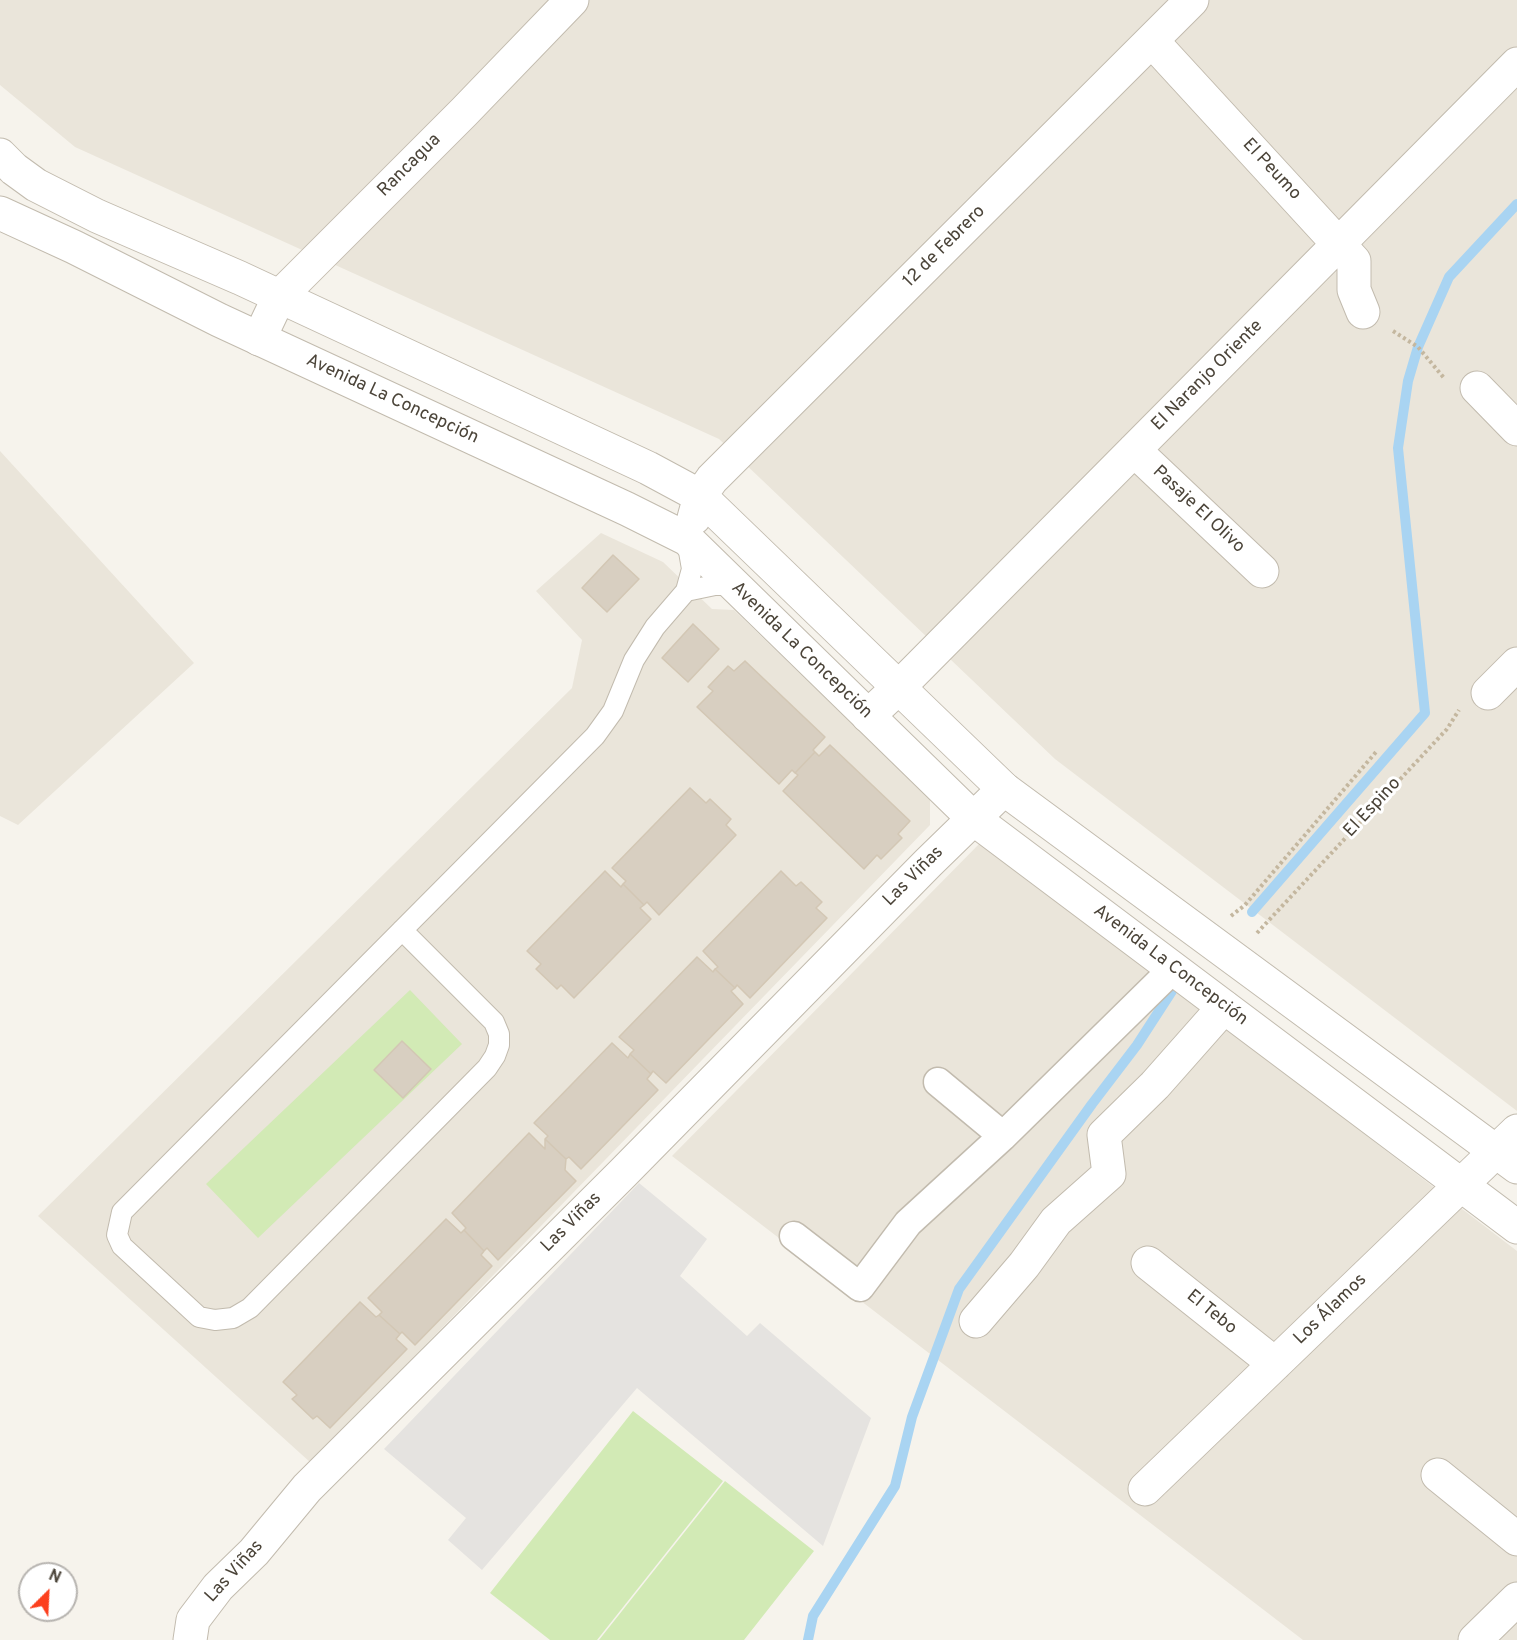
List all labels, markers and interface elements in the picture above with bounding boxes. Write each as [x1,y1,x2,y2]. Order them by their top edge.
street label: Rancagua [374,130,446,202]
street label: El Peumo [1237,135,1305,205]
street label: 12 de Febrero [899,201,991,293]
street label: El Naranjo Oriente [1148,316,1268,436]
street label: Avenida La Concepción [302,351,482,449]
street label: Pasaje El Olivo [1147,462,1249,558]
street label: Avenida La Concepción [726,578,876,724]
street label: El Espino [1340,774,1406,842]
street label: Las Viñas [879,842,949,912]
street label: Avenida La Concepción [1088,901,1252,1031]
street label: Las Viñas [537,1188,607,1258]
street label: Los Álamos [1290,1270,1372,1350]
street label: El Tebo [1181,1286,1241,1340]
street label: Las Viñas [201,1536,269,1608]
north arrow [18,1562,78,1622]
text: N [45,1566,64,1589]

